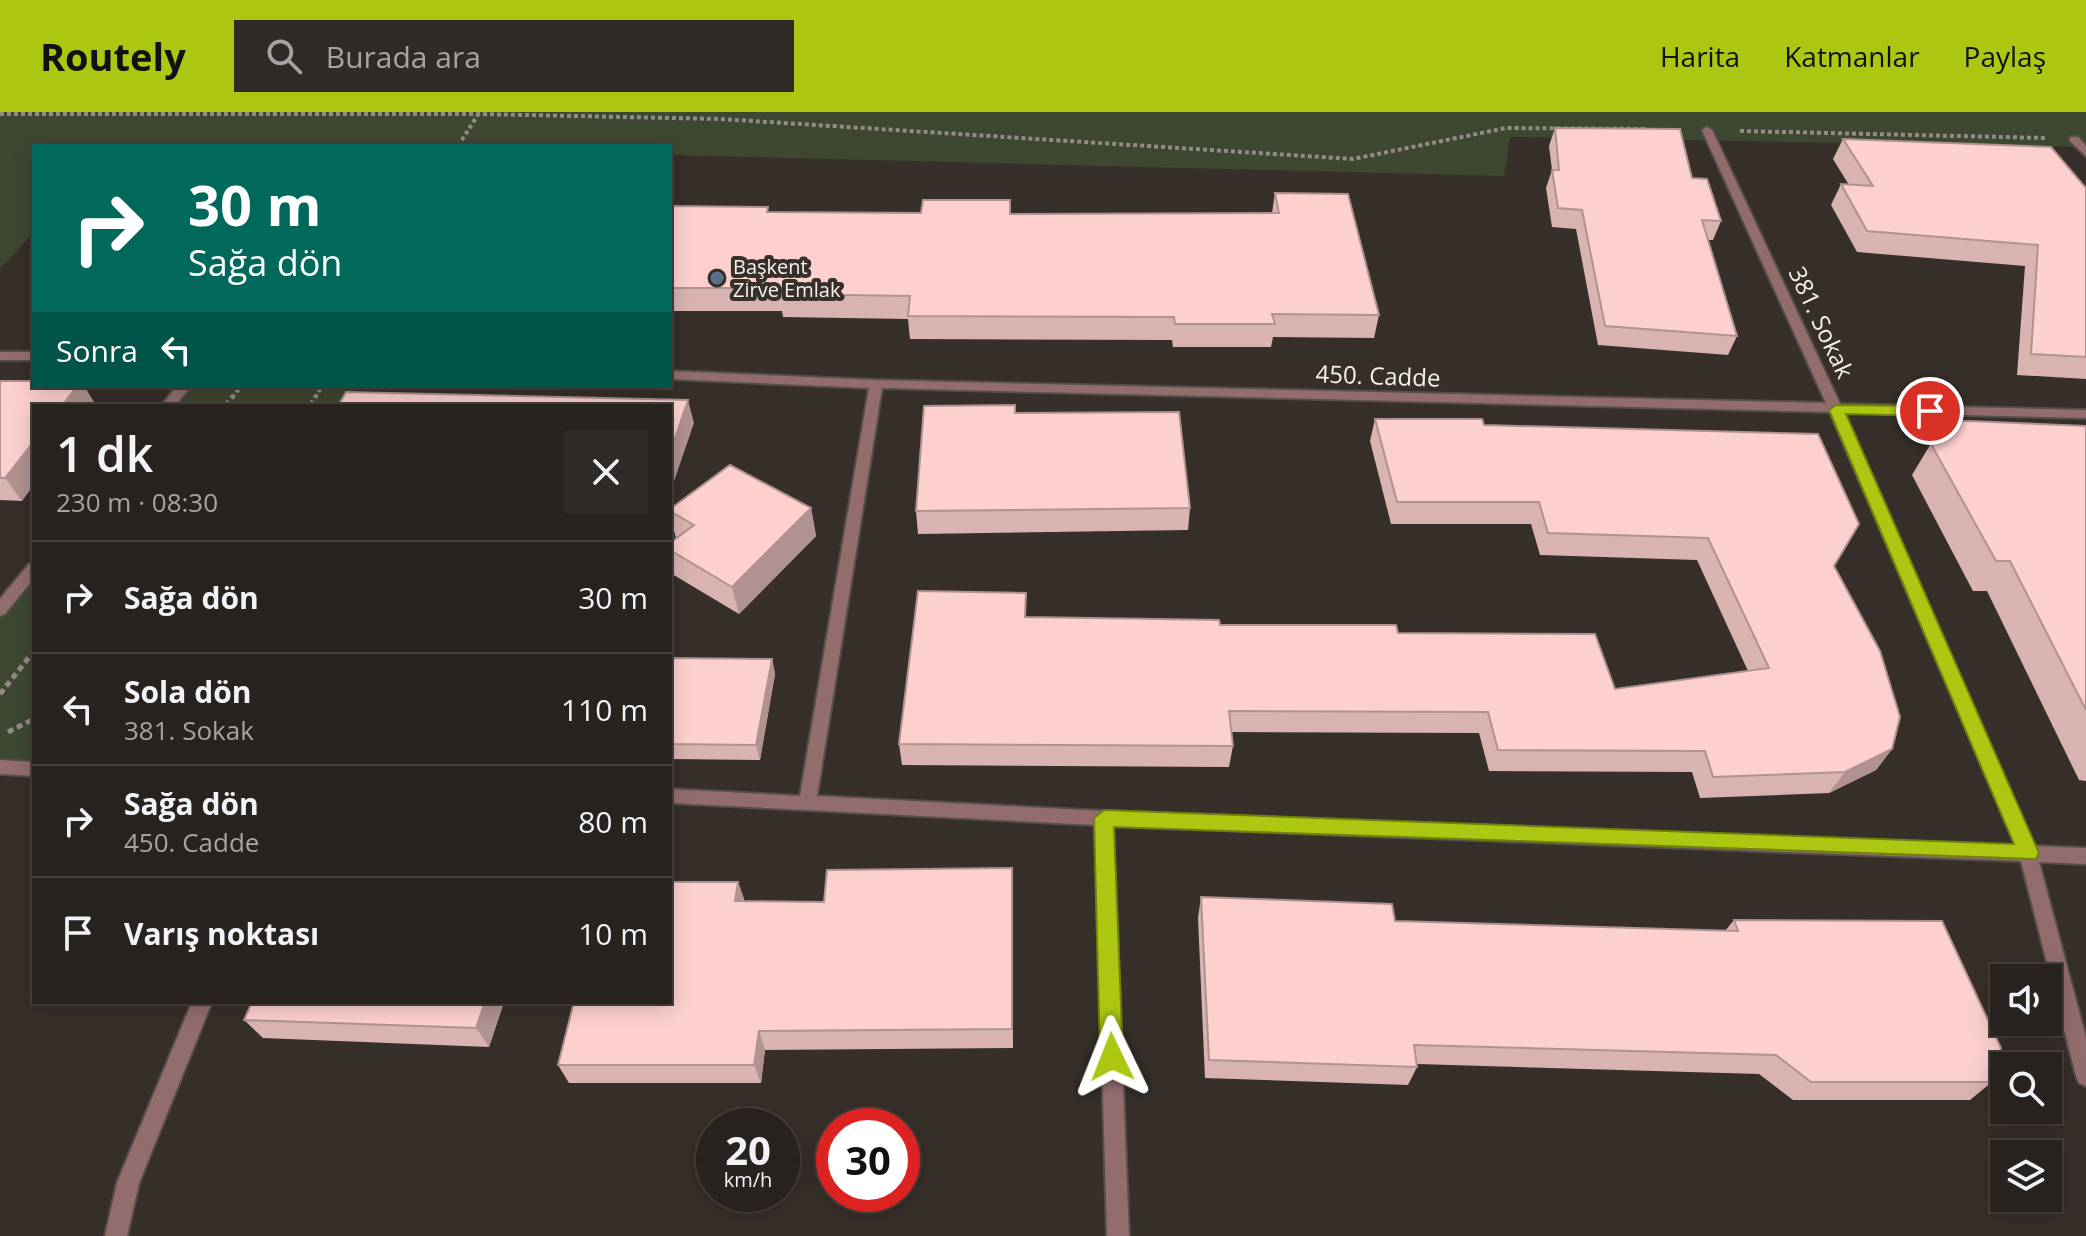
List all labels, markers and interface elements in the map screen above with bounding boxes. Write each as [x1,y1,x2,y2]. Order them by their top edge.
search box [234,20,794,92]
text: Routely [40,30,186,82]
icon: search [262,34,306,78]
text: Burada ara [326,36,481,77]
text: Harita [1660,37,1740,75]
text: Katmanlar [1784,37,1920,75]
text: Paylaş [1964,37,2046,75]
text: 30 m [188,166,322,242]
icon: right [56,176,160,280]
text: Sağa dön [188,238,342,287]
place label: Başkent Zirve Emlak [733,253,841,303]
street label: 381. Sokak [1782,261,1862,384]
marker: Başkent Zirve Emlak [708,269,726,287]
icon: left [154,328,198,372]
text: Sonra [56,330,138,371]
street label: 450. Cadde [1315,356,1441,394]
pin [1896,377,1964,445]
icon: arrive [1908,389,1952,433]
text: 1 dk [56,421,153,486]
button: close [564,430,648,514]
text: 230 m · 08:30 [56,484,218,520]
icon: right [56,575,100,619]
text: Sağa dön [124,577,259,618]
text: 30 m [578,577,648,618]
text: Sola dön [124,671,251,712]
icon: left [56,687,100,731]
text: 110 m [561,689,648,730]
text: 381. Sokak [124,712,254,748]
text: Sağa dön [124,783,259,824]
icon: right [56,799,100,843]
text: 80 m [578,801,648,842]
text: 450. Cadde [124,824,259,860]
icon: arrive [56,911,100,955]
text: Varış noktası [124,913,319,954]
text: 10 m [578,913,648,954]
map controls [1990,964,2062,1212]
button: sound [1990,964,2062,1036]
position arrow [1070,1015,1154,1099]
button: search [1990,1052,2062,1124]
speed limit sign: 30 [816,1108,920,1212]
text: 20 [725,1122,771,1177]
button: layers [1990,1140,2062,1212]
text: km/h [724,1166,772,1193]

